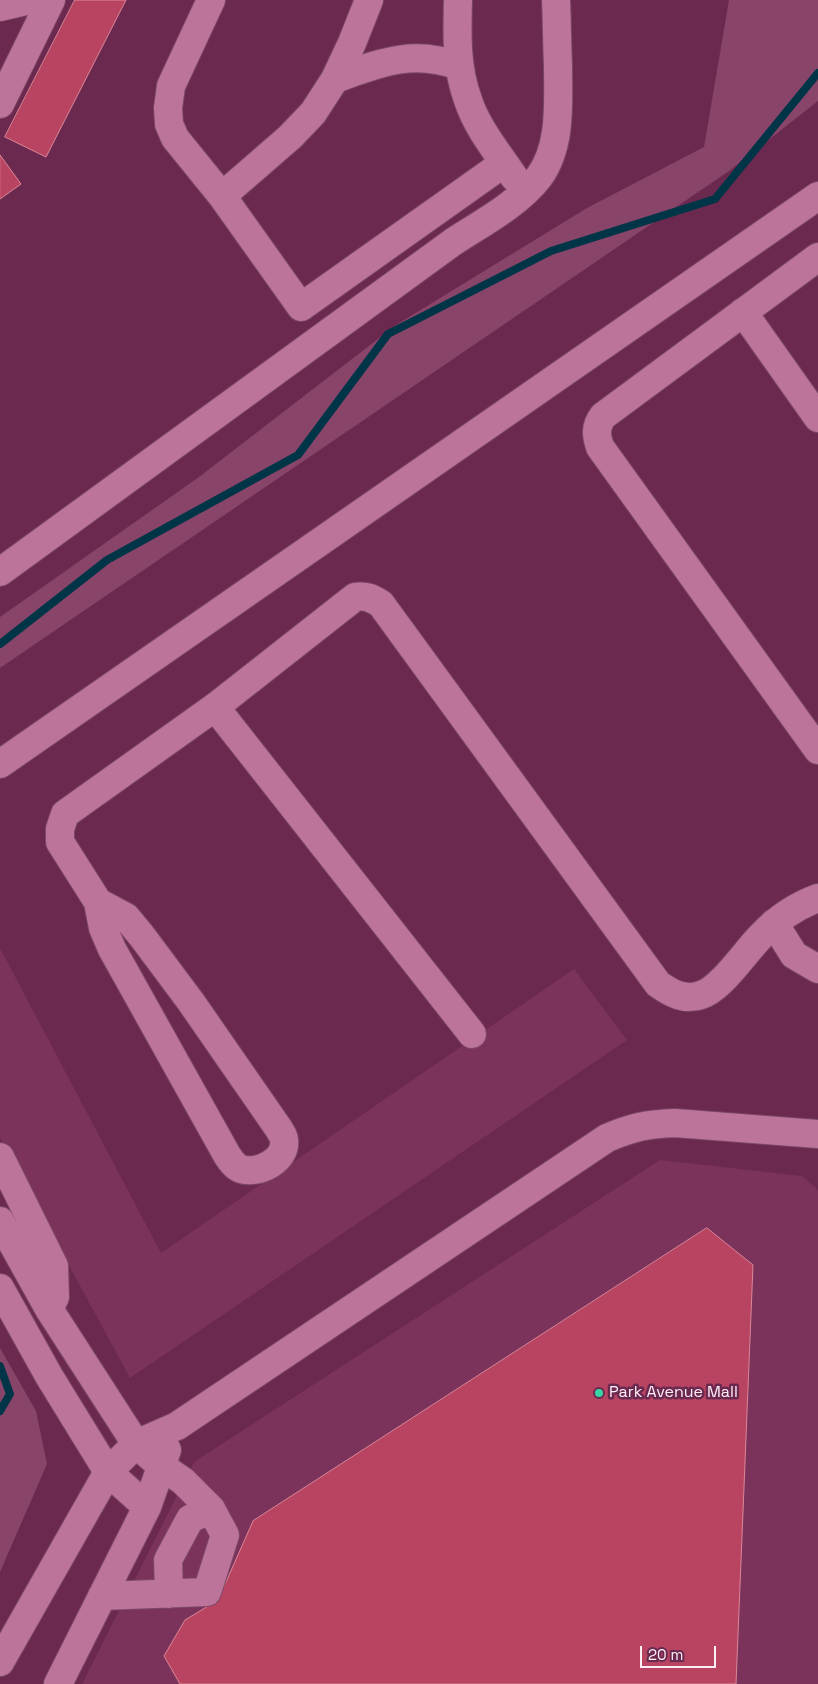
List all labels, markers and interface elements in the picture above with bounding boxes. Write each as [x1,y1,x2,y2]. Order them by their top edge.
place label: Park Avenue Mall [609,1383,738,1403]
marker: Park Avenue Mall [593,1387,605,1399]
scale bar [643,1636,719,1668]
text: 20 m [648,1645,683,1664]

